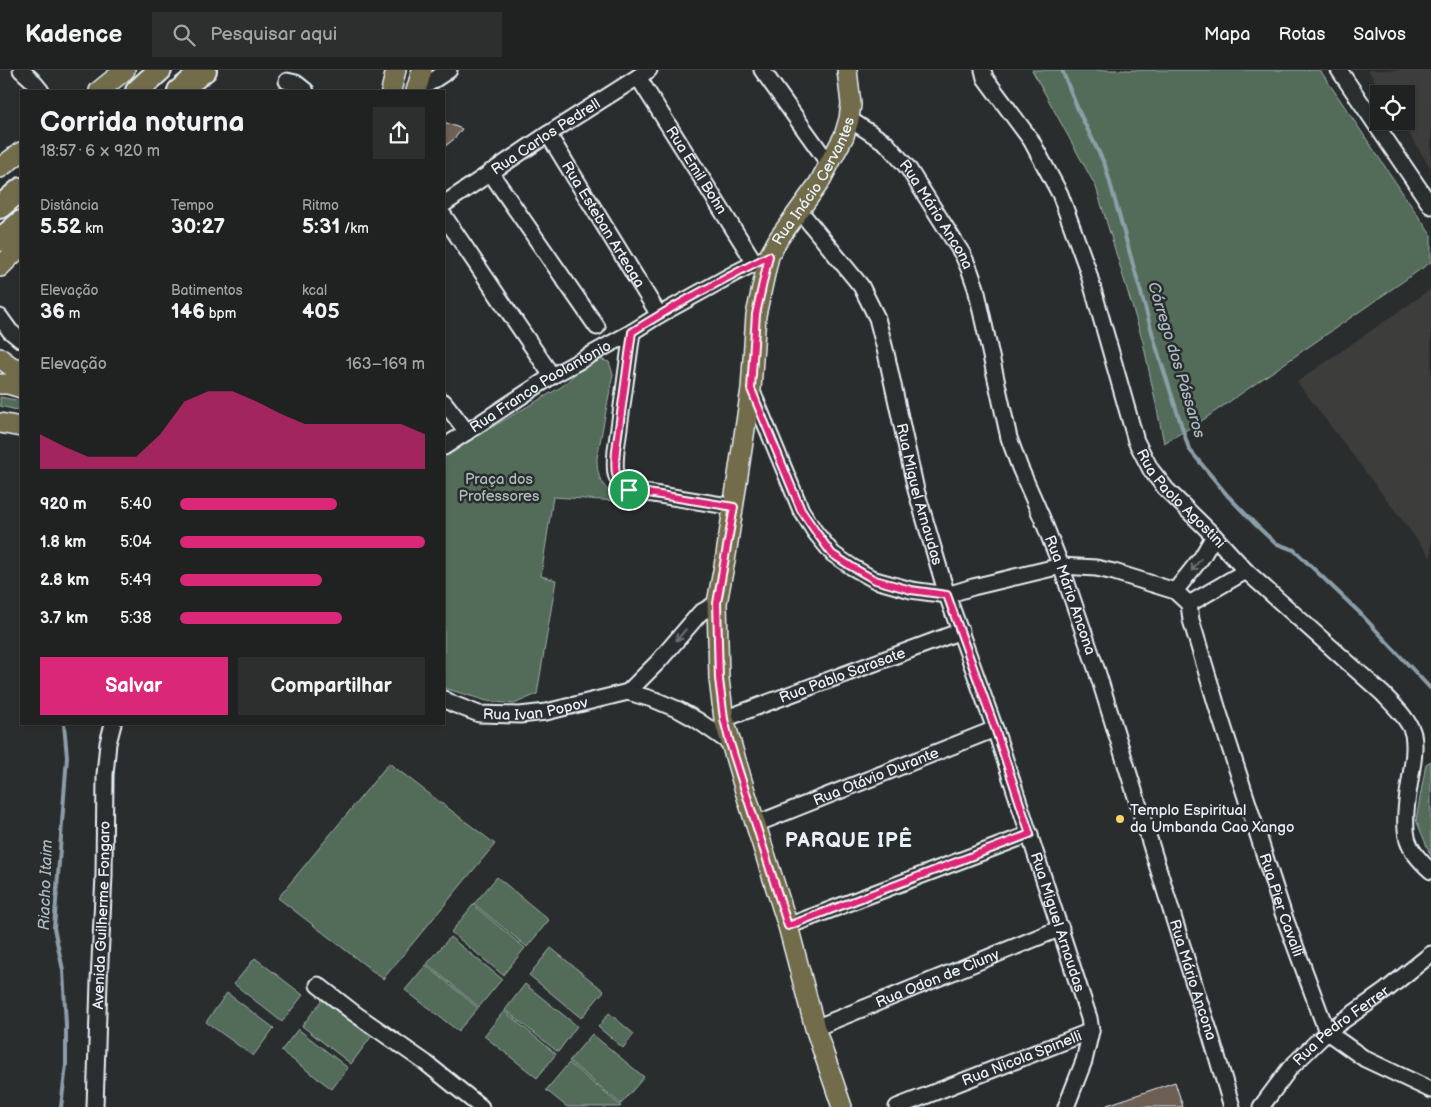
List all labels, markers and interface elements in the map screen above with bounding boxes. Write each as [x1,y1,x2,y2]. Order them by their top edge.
search box [152,12,502,57]
text: Kadence [25,20,122,49]
icon: search [170,21,198,49]
text: Pesquisar aqui [210,23,337,46]
text: Mapa [1204,24,1250,45]
text: Rotas [1278,24,1325,45]
text: Salvos [1353,24,1406,45]
map controls [1370,85,1415,130]
button: locate [1370,85,1415,130]
street label: Rua Carlos Pedrell [487,94,604,179]
text: Corrida noturna [40,106,245,139]
button: share [373,107,425,159]
street label: Rua Inácio Cervantes [768,114,859,248]
street label: Rua Emil Bohn [662,123,731,218]
text: 18:57 · 6 × 920 m [40,142,160,161]
street label: Rua Mário Ancona [895,156,978,272]
street label: Rua Esteban Arteaga [557,158,649,291]
text: Distância [40,197,99,214]
text: Tempo [171,197,214,214]
text: Ritmo [302,197,339,214]
text: 5.52 [40,214,81,239]
text: 30:27 [171,214,225,239]
text: 5:31 [302,214,340,239]
text: km [81,220,104,237]
text: /km [340,220,369,237]
water label: Córrego dos Pássaros [1143,280,1209,440]
text: Elevação [40,282,98,299]
text: Batimentos [171,282,243,299]
text: kcal [302,282,327,299]
text: 36 [40,299,65,324]
text: 146 [171,299,205,324]
text: 405 [302,299,340,324]
text: m [65,305,80,322]
text: bpm [205,305,236,322]
street label: Rua Franco Paolantonio [466,336,614,437]
text: Elevação [40,355,107,374]
text: 163–169 m [346,355,425,374]
street label: Rua Miguel Arnaudas [892,421,947,568]
street label: Rua Paolo Agostini [1132,446,1230,552]
pin [608,469,650,511]
park label: Praça dos Professores [459,470,540,506]
icon: arrive [615,476,643,504]
text: 920 m [40,495,87,514]
text: 5:40 [120,495,152,514]
street label: Rua Mário Ancona [1040,532,1100,657]
text: 1.8 km [40,533,86,552]
text: 5:04 [120,533,152,552]
one-way arrow [1191,558,1201,572]
text: 2.8 km [40,571,89,590]
text: 5:49 [120,571,151,590]
text: 3.7 km [40,609,88,628]
text: 5:38 [120,609,152,628]
one-way arrow [676,629,687,642]
street label: Rua Pablo Sarasate [776,643,908,707]
button: Salvar [40,657,228,715]
button: Compartilhar [238,657,425,715]
street label: Rua Ivan Popov [483,692,590,725]
street label: Rua Otávio Durante [810,743,941,810]
place label: Templo Espiritual da Umbanda Cao Xango [1130,801,1295,837]
marker: Templo Espiritual da Umbanda Cao Xango [1114,813,1126,825]
street label: Avenida Guilherme Fongaro [89,821,114,1010]
district label: PARQUE IPÊ [785,826,913,853]
water label: Riacho Itaim [35,839,57,931]
street label: Rua Miguel Arnaudas [1026,850,1090,995]
street label: Rua Pier Cavalli [1255,851,1308,959]
street label: Rua Mário Ancona [1165,917,1221,1042]
street label: Rua Odon de Cluny [873,945,1002,1012]
street label: Rua Pedro Ferrer [1289,982,1394,1070]
street label: Rua Nicola Spinelli [959,1026,1085,1090]

